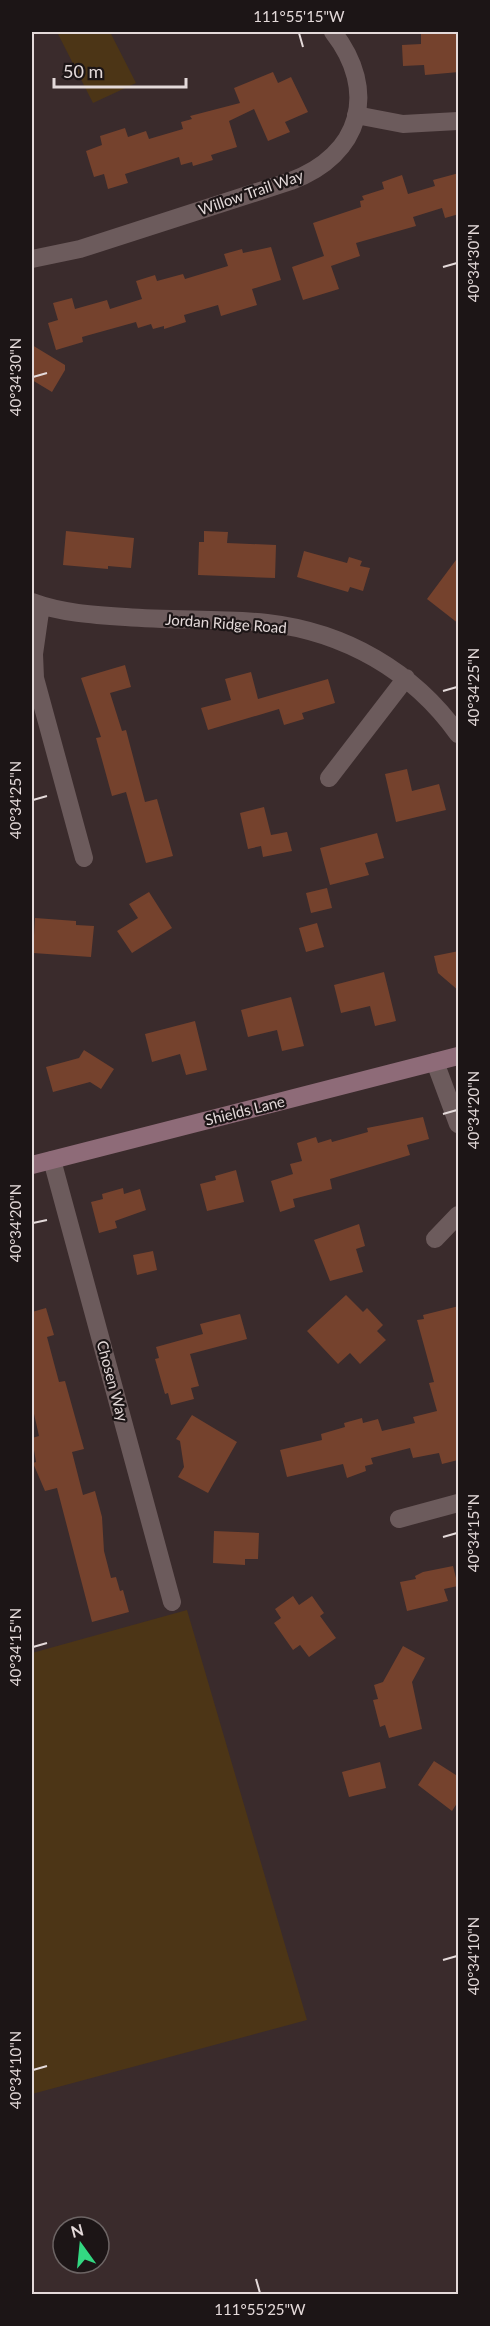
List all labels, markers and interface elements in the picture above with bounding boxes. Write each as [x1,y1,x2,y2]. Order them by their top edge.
text: 111°55'15"W [253,7,345,25]
scale bar [54,51,186,89]
text: 50 m [63,60,103,82]
street label: Willow Trail Way [196,166,306,218]
text: 40°34'30"N [464,224,482,302]
text: 40°34'30"N [6,338,24,416]
street label: Jordan Ridge Road [165,610,287,636]
text: 40°34'25"N [464,648,482,726]
text: 40°34'25"N [6,761,24,839]
text: 40°34'20"N [464,1071,482,1149]
street label: Shields Lane [203,1091,287,1129]
text: 40°34'20"N [6,1184,24,1262]
street label: Chosen Way [94,1338,132,1423]
text: 40°34'15"N [464,1494,482,1572]
text: 40°34'15"N [6,1608,24,1686]
text: 40°34'10"N [464,1917,482,1995]
text: 40°34'10"N [6,2031,24,2109]
north arrow [51,2215,111,2275]
text: N [69,2219,85,2241]
text: 111°55'25"W [214,2300,306,2318]

